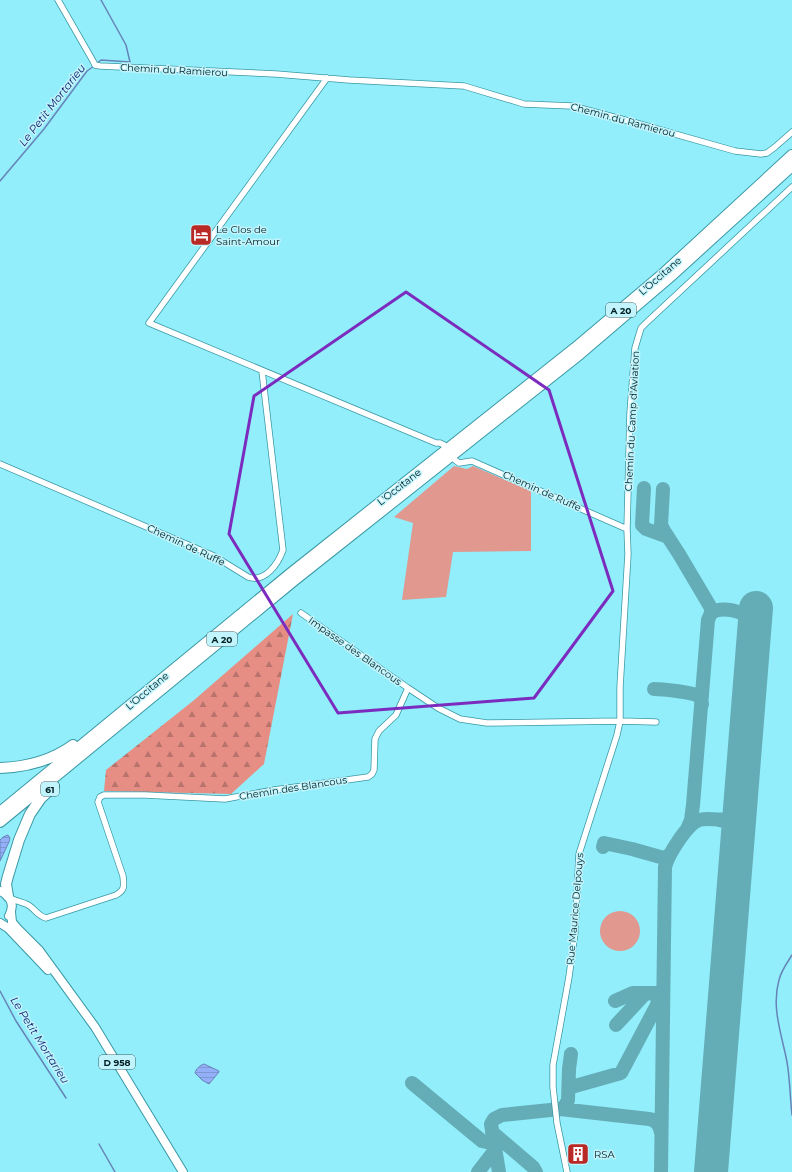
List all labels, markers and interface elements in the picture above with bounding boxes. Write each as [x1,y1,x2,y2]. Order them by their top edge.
water label: Le Petit Mortarieu [16,61,88,149]
street label: Chemin du Ramierou [120,61,228,79]
street label: Chemin du Ramierou [569,100,677,140]
hotel icon: Le Clos de Saint-Amour [188,222,214,248]
place label: Le Clos de Saint-Amour [216,223,280,248]
street label: L'Occitane [636,254,684,298]
road number: A 20 [606,303,636,317]
street label: Chemin du Camp d'Aviation [622,350,642,492]
street label: L'Occitane [374,466,424,508]
street label: Chemin de Ruffe [501,468,583,514]
street label: Chemin de Ruffe [145,521,227,569]
street label: Impasse des Blancous [306,614,404,688]
road number: A 20 [207,632,237,646]
street label: L'Occitane [123,669,171,713]
street label: Chemin des Blancous [238,773,348,803]
road number: 61 [41,782,59,796]
street label: Rue Maurice Delpouys [564,852,586,966]
water label: Le Petit Mortarieu [8,994,72,1086]
road number: D 958 [99,1055,135,1069]
building icon: RSA [565,1141,591,1167]
place label: RSA [594,1148,615,1161]

